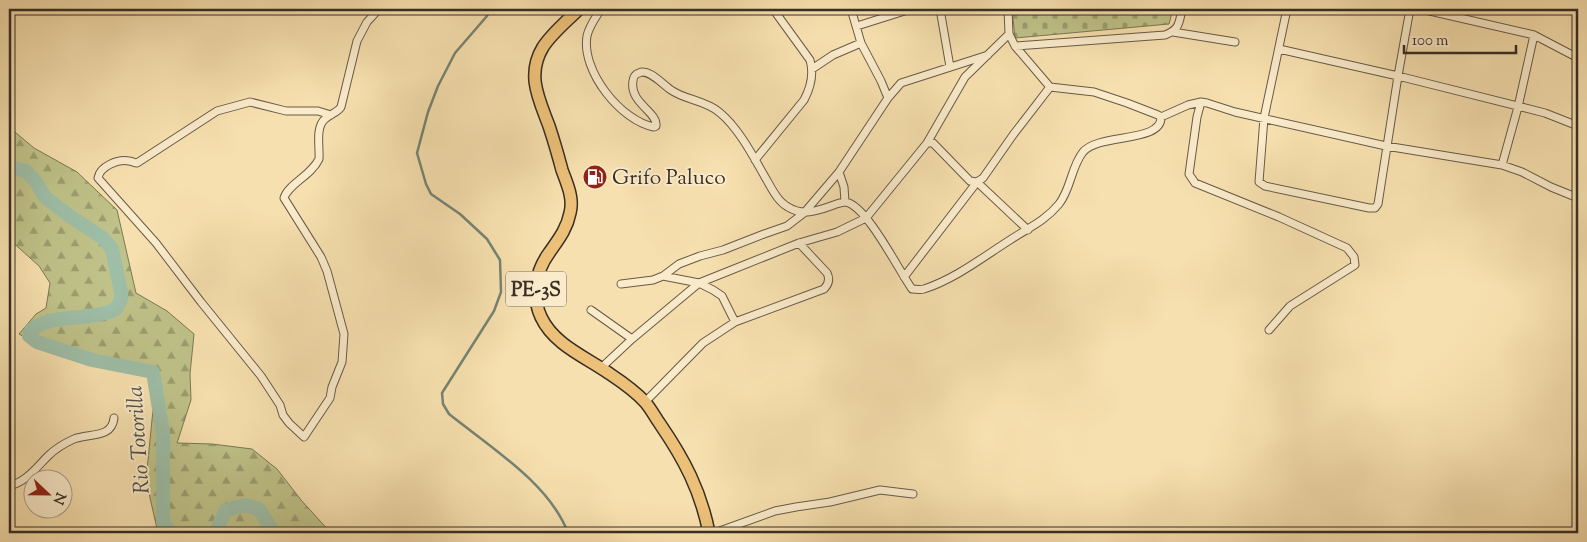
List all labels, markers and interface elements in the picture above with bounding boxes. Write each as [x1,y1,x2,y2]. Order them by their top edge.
scale bar [1404,22,1517,54]
text: 100 m [1412,31,1449,52]
fuel station icon: Grifo Paluco [582,164,608,190]
place label: Grifo Paluco [612,164,726,194]
road number: PE-3S [506,272,566,306]
water label: Rio Totorilla [120,385,160,495]
north arrow [22,470,72,520]
text: N [47,489,70,507]

